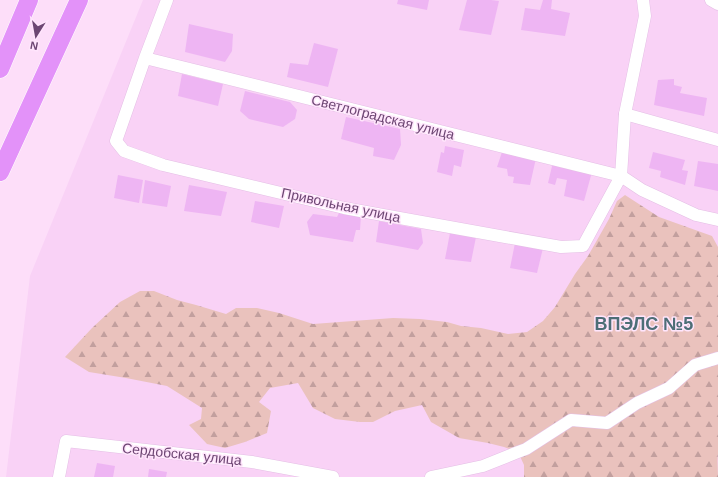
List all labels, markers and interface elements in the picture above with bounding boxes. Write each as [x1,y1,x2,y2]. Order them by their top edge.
north arrow [16,16,56,56]
text: N [29,39,39,52]
street label: Светлоградская улица [310,91,456,143]
street label: Привольная улица [280,185,402,225]
district label: ВПЭЛС №5 [595,314,693,334]
street label: Сердобская улица [121,440,243,468]

